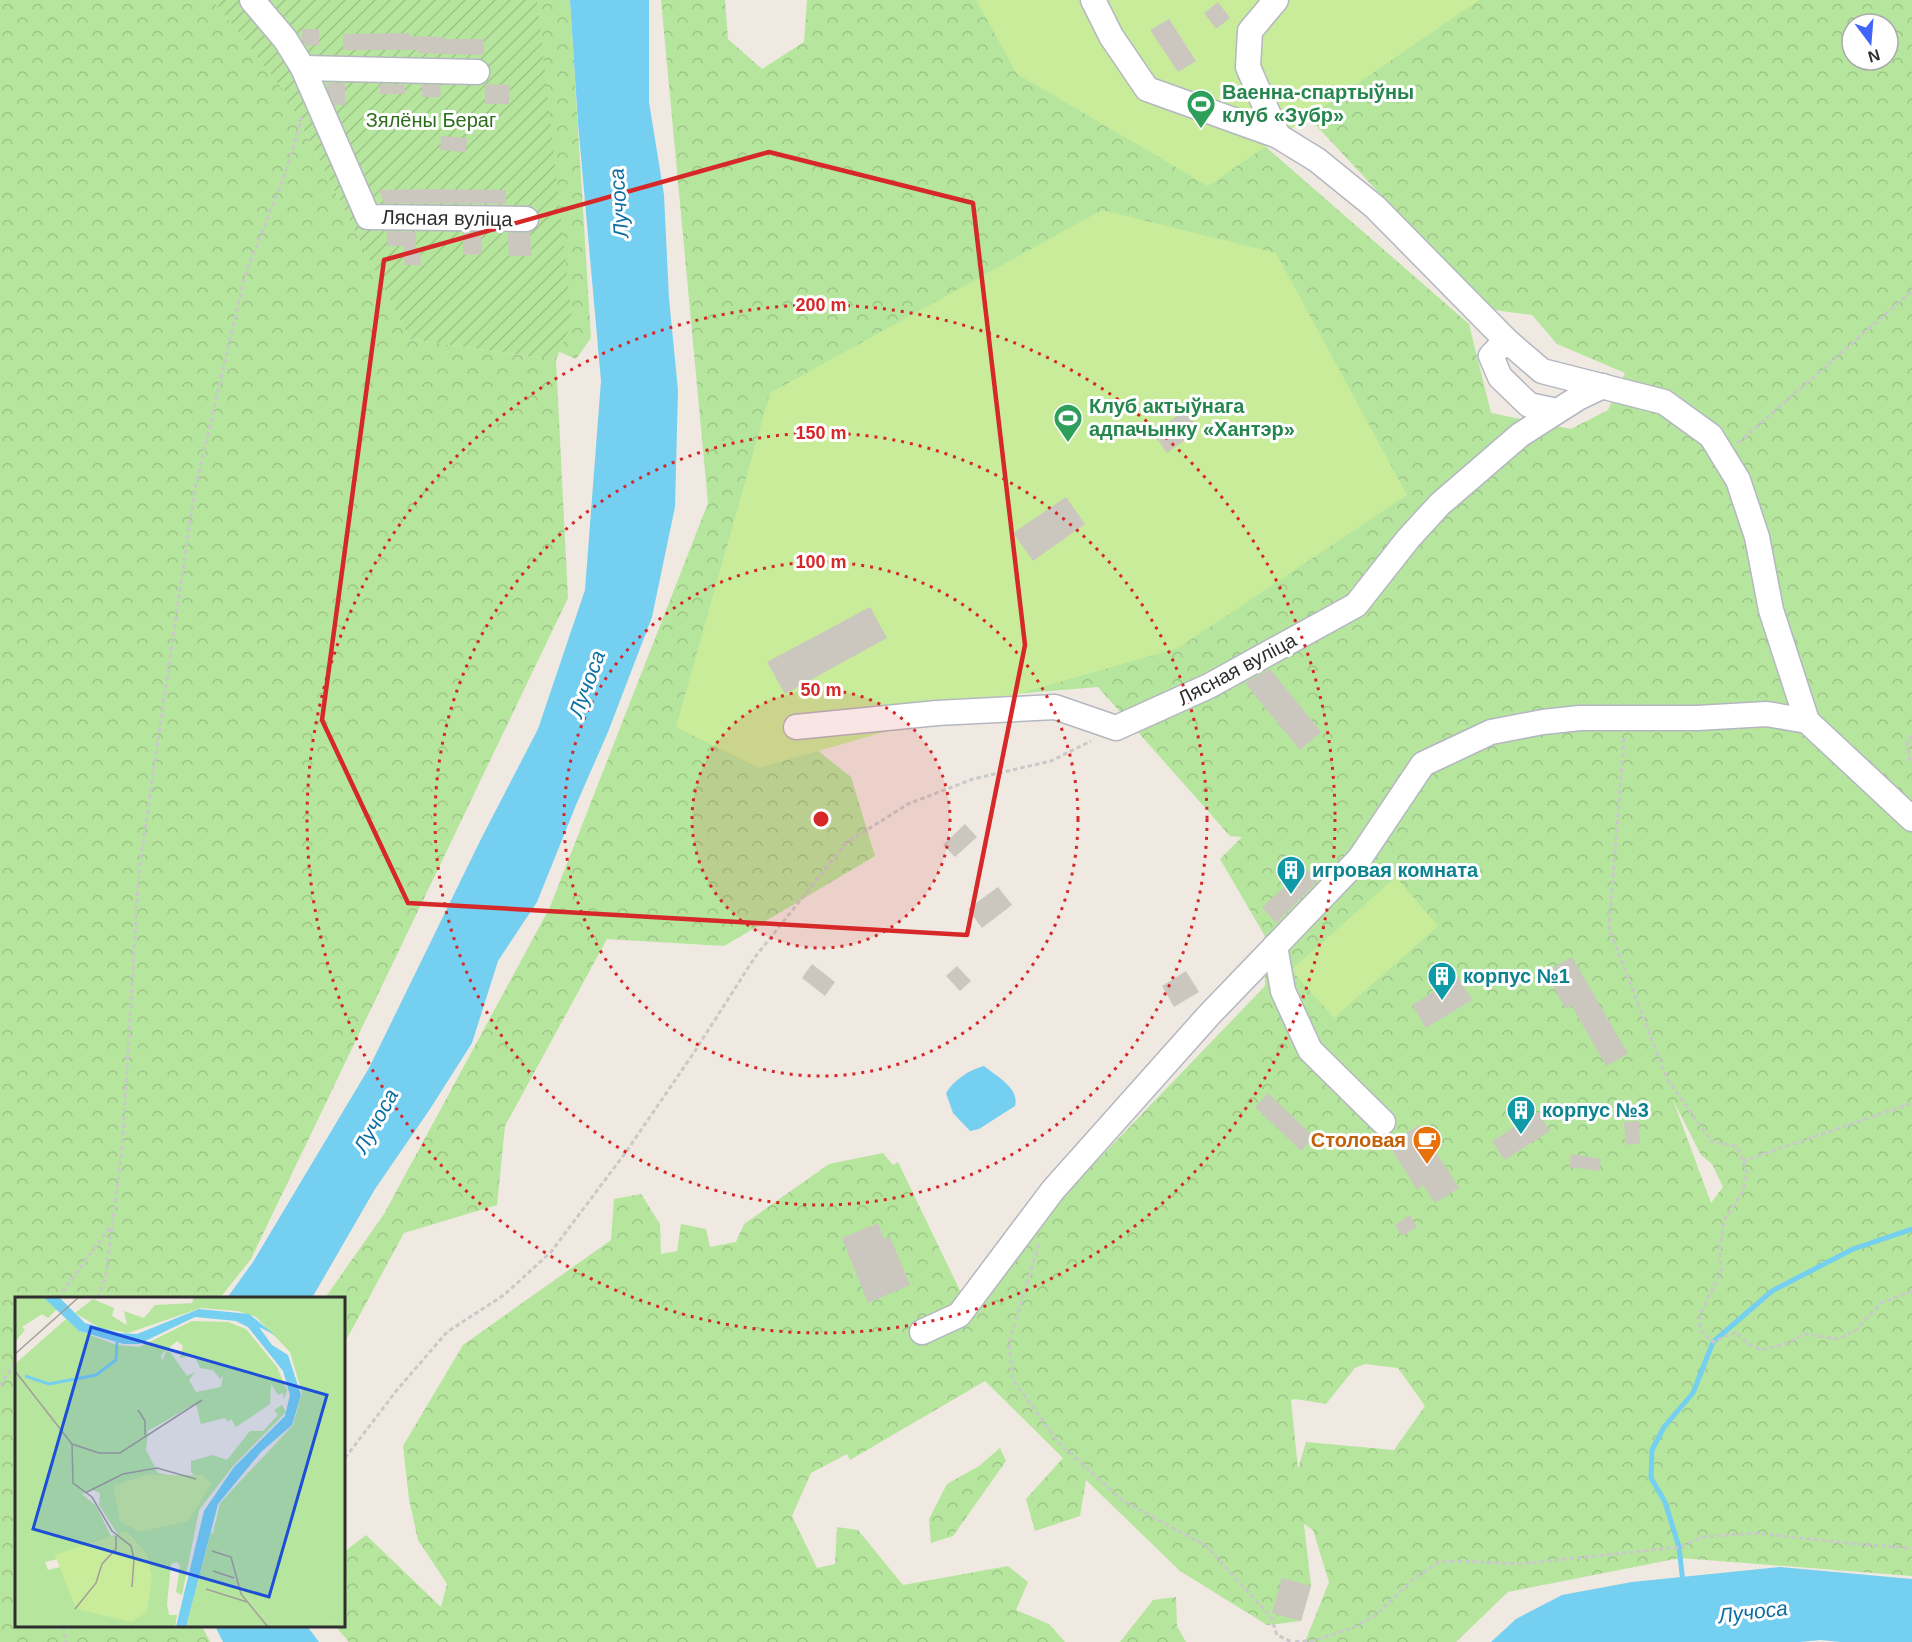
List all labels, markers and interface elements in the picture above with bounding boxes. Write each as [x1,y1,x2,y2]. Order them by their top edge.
north arrow [1840,12,1900,72]
text: N [1866,46,1882,66]
place label: Ваенна-спартыўны клуб «Зубр» [1222,81,1414,126]
sports icon: Ваенна-спартыўны клуб «Зубр» [1185,88,1217,130]
park label: Зялёны Бераг [366,109,496,131]
water label: Лучоса [605,168,633,241]
street label: Лясная вуліца [381,206,514,230]
text: 200 m [795,295,847,315]
place label: Клуб актыўнага адпачынку «Хантэр» [1089,395,1295,440]
sports icon: Клуб актыўнага адпачынку «Хантэр» [1052,402,1084,444]
text: 150 m [795,423,847,443]
text: 100 m [795,552,847,572]
street label: Лясная вуліца [1174,628,1301,709]
water label: Лучоса [563,647,609,722]
text: 50 m [800,680,842,700]
centre of rings [811,809,831,829]
building icon: игровая комната [1275,854,1307,896]
place label: игровая комната [1312,859,1479,881]
building icon: корпус №1 [1426,960,1458,1002]
place label: корпус №1 [1463,965,1570,987]
water label: Лучоса [348,1085,402,1159]
building icon: корпус №3 [1505,1094,1537,1136]
place label: корпус №3 [1542,1099,1649,1121]
cafe icon: Столовая [1411,1124,1443,1166]
place label: Столовая [1311,1129,1406,1151]
inset map [15,1297,345,1627]
water label: Лучоса [1715,1596,1789,1627]

